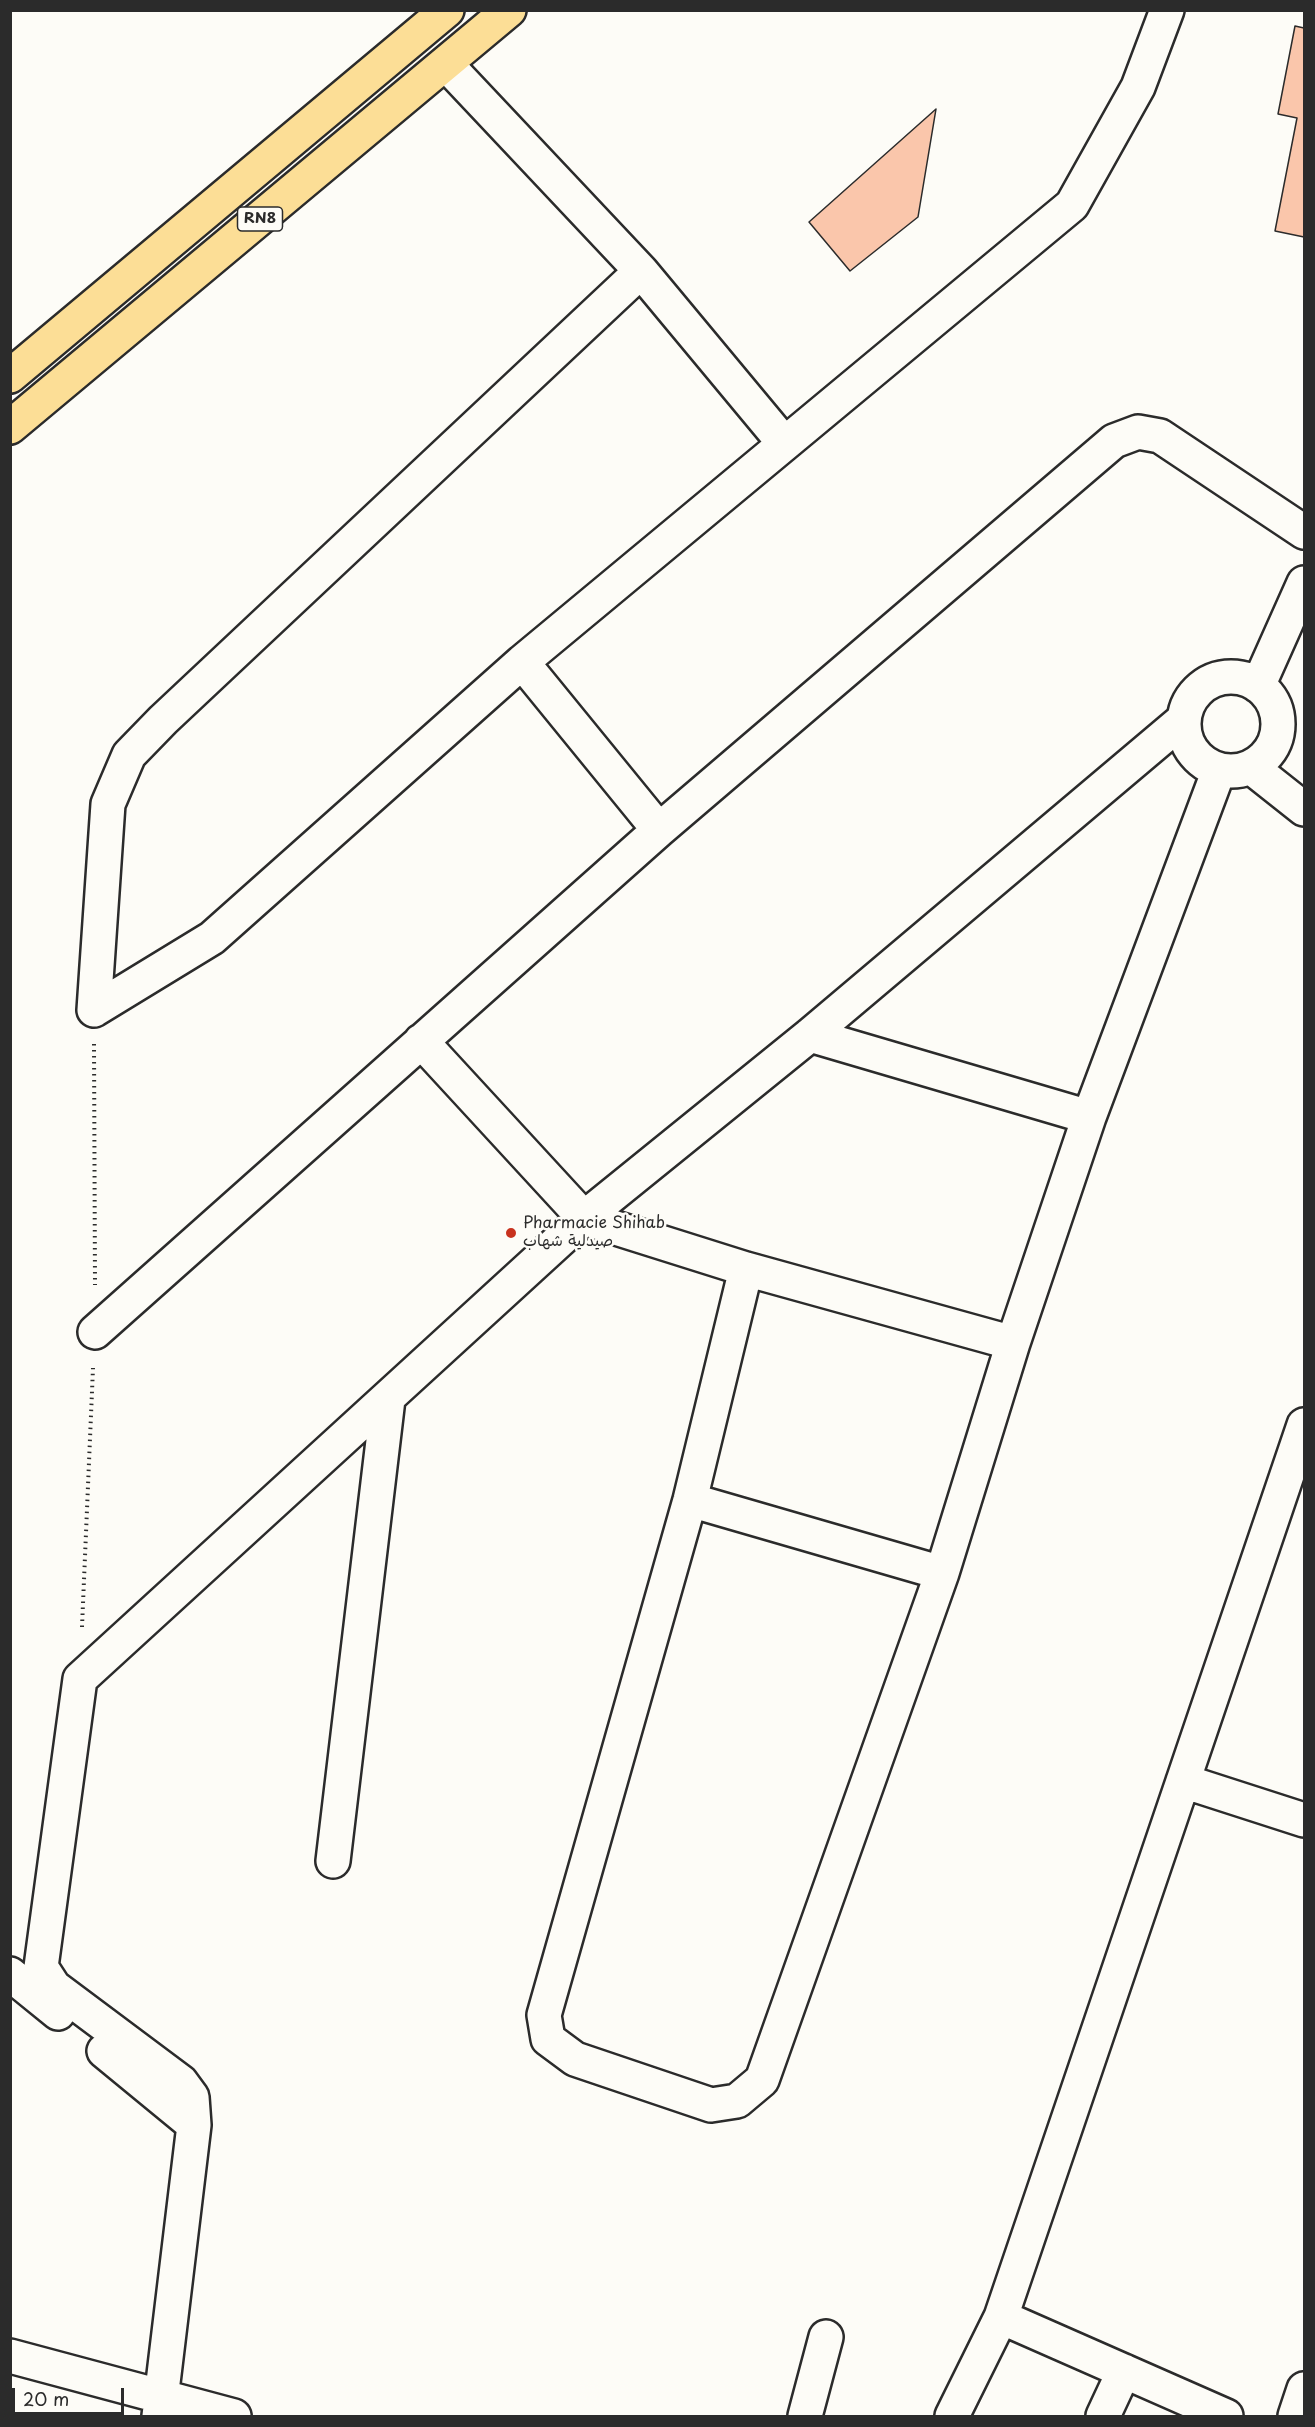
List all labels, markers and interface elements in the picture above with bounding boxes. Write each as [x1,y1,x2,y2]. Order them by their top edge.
road number: RN8 [238,207,282,231]
place label: Pharmacie Shihab صيدلية شهاب [523,1214,665,1252]
marker: Pharmacie Shihab صيدلية شهاب [504,1226,518,1240]
scale bar [15,2376,128,2414]
text: 20 m [23,2385,69,2412]

